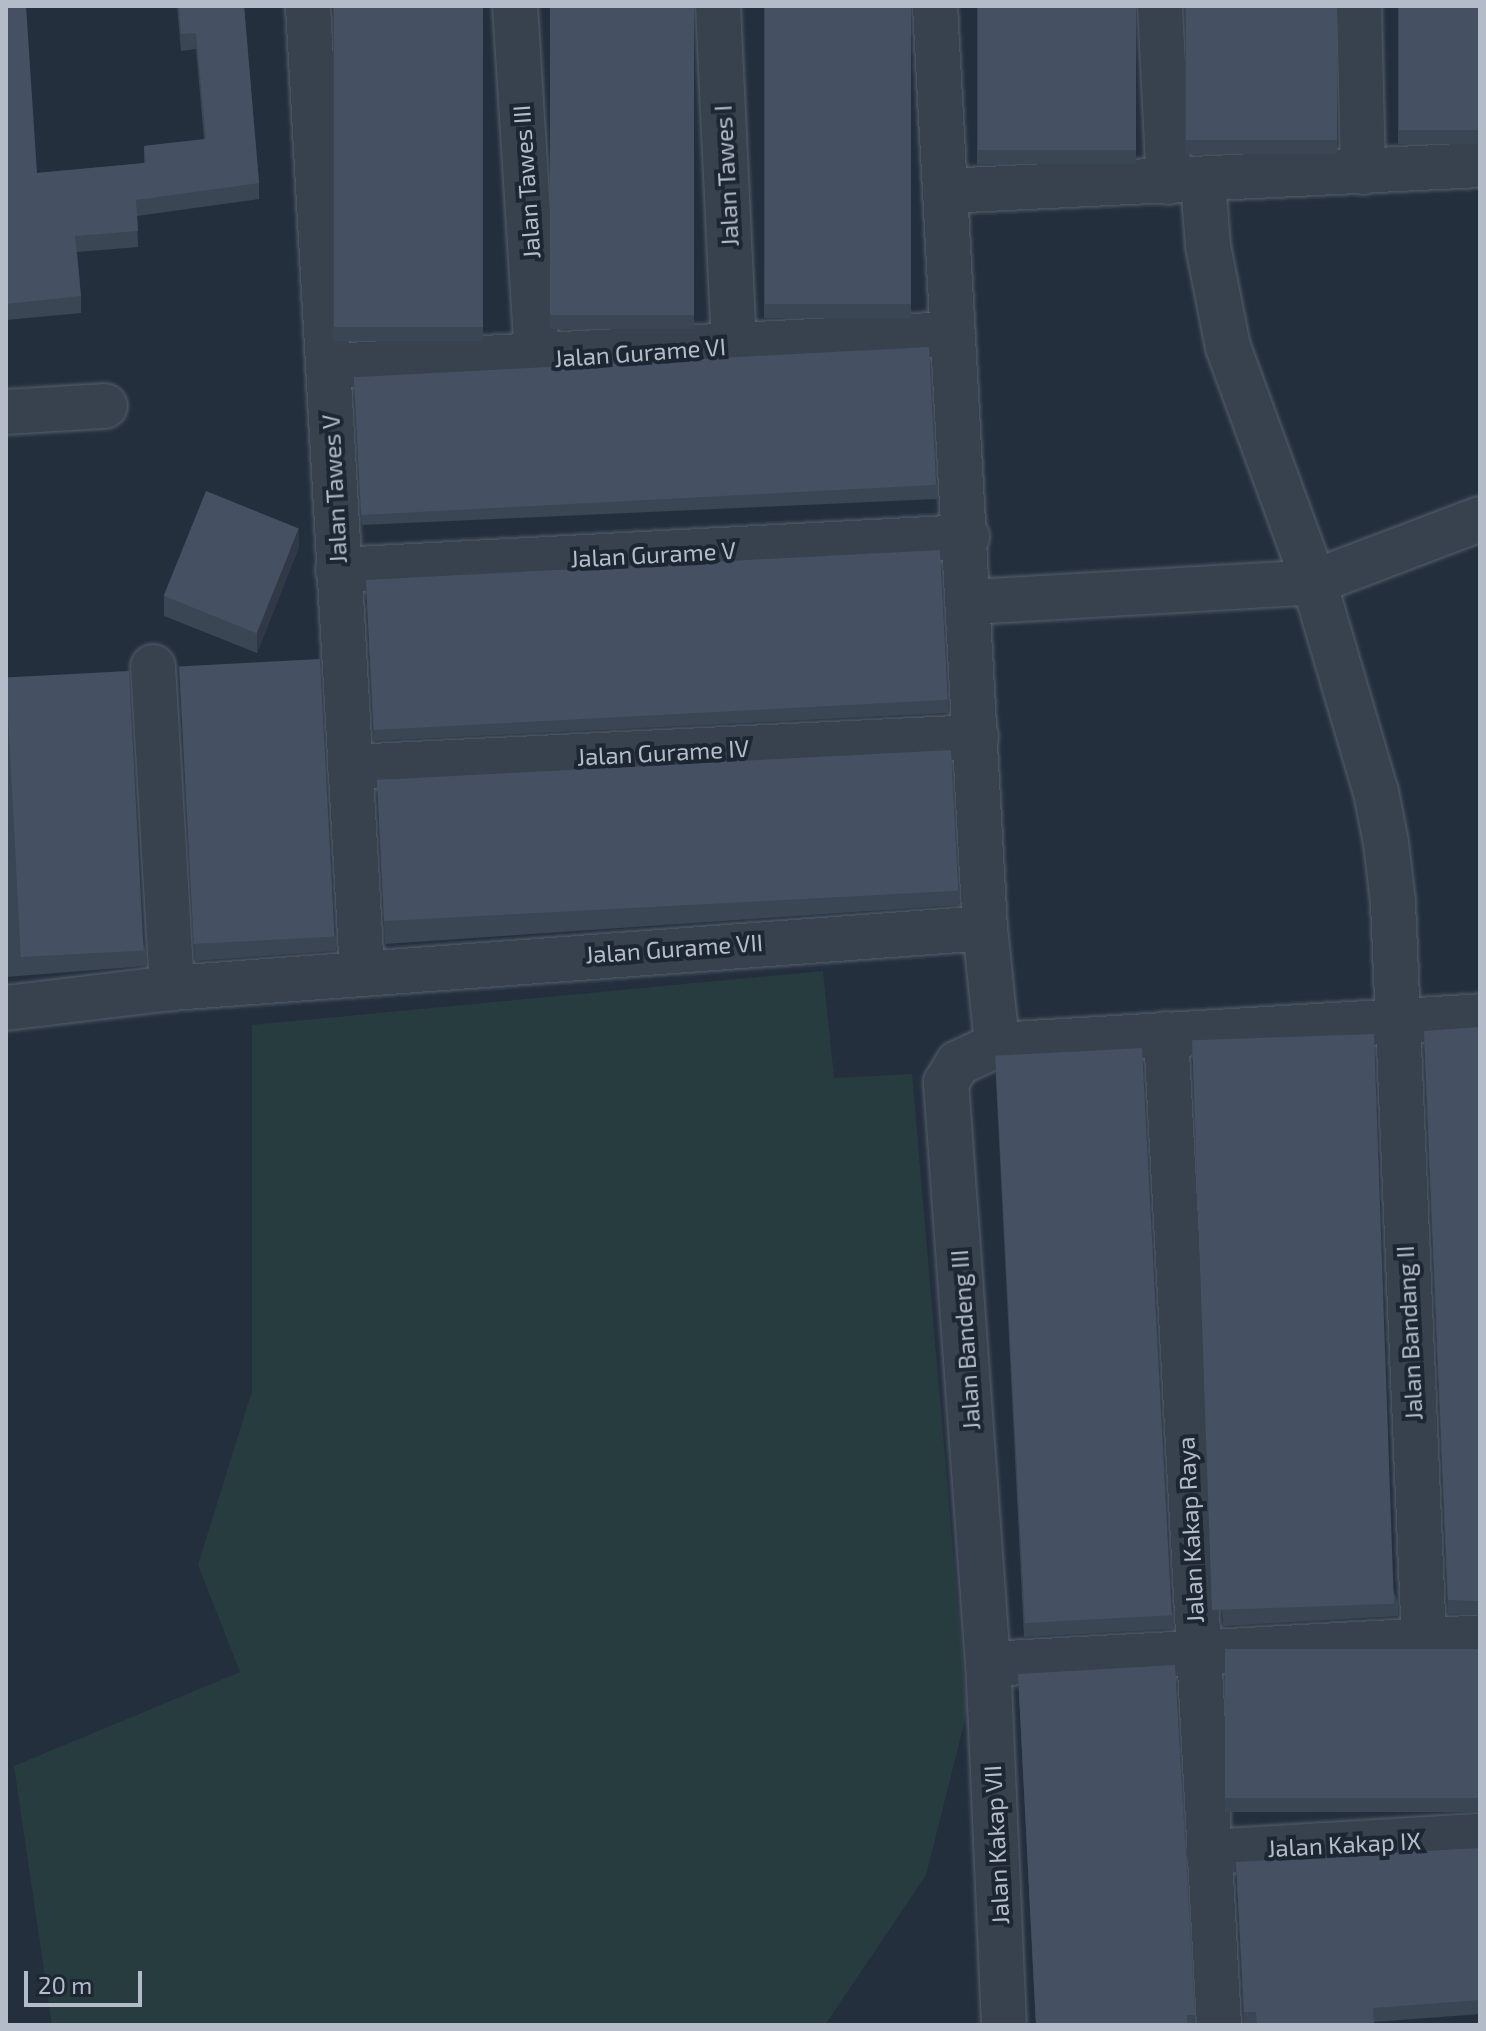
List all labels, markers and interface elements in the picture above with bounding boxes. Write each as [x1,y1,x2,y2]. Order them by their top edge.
street label: Jalan Tawes III [506,104,546,260]
street label: Jalan Tawes I [708,104,744,248]
street label: Jalan Gurame VI [553,332,727,372]
street label: Jalan Tawes V [316,413,352,565]
street label: Jalan Gurame V [569,535,737,573]
street label: Jalan Gurame IV [576,733,750,771]
street label: Jalan Gurame VII [584,927,764,969]
street label: Jalan Bandang II [1390,1245,1428,1421]
street label: Jalan Bandeng III [944,1249,986,1431]
street label: Jalan Kakap Raya [1171,1436,1209,1624]
street label: Jalan Kakap VII [977,1764,1015,1926]
street label: Jalan Kakap IX [1266,1826,1422,1862]
scale bar [28,1955,146,2005]
text: 20 m [38,1970,92,1999]

